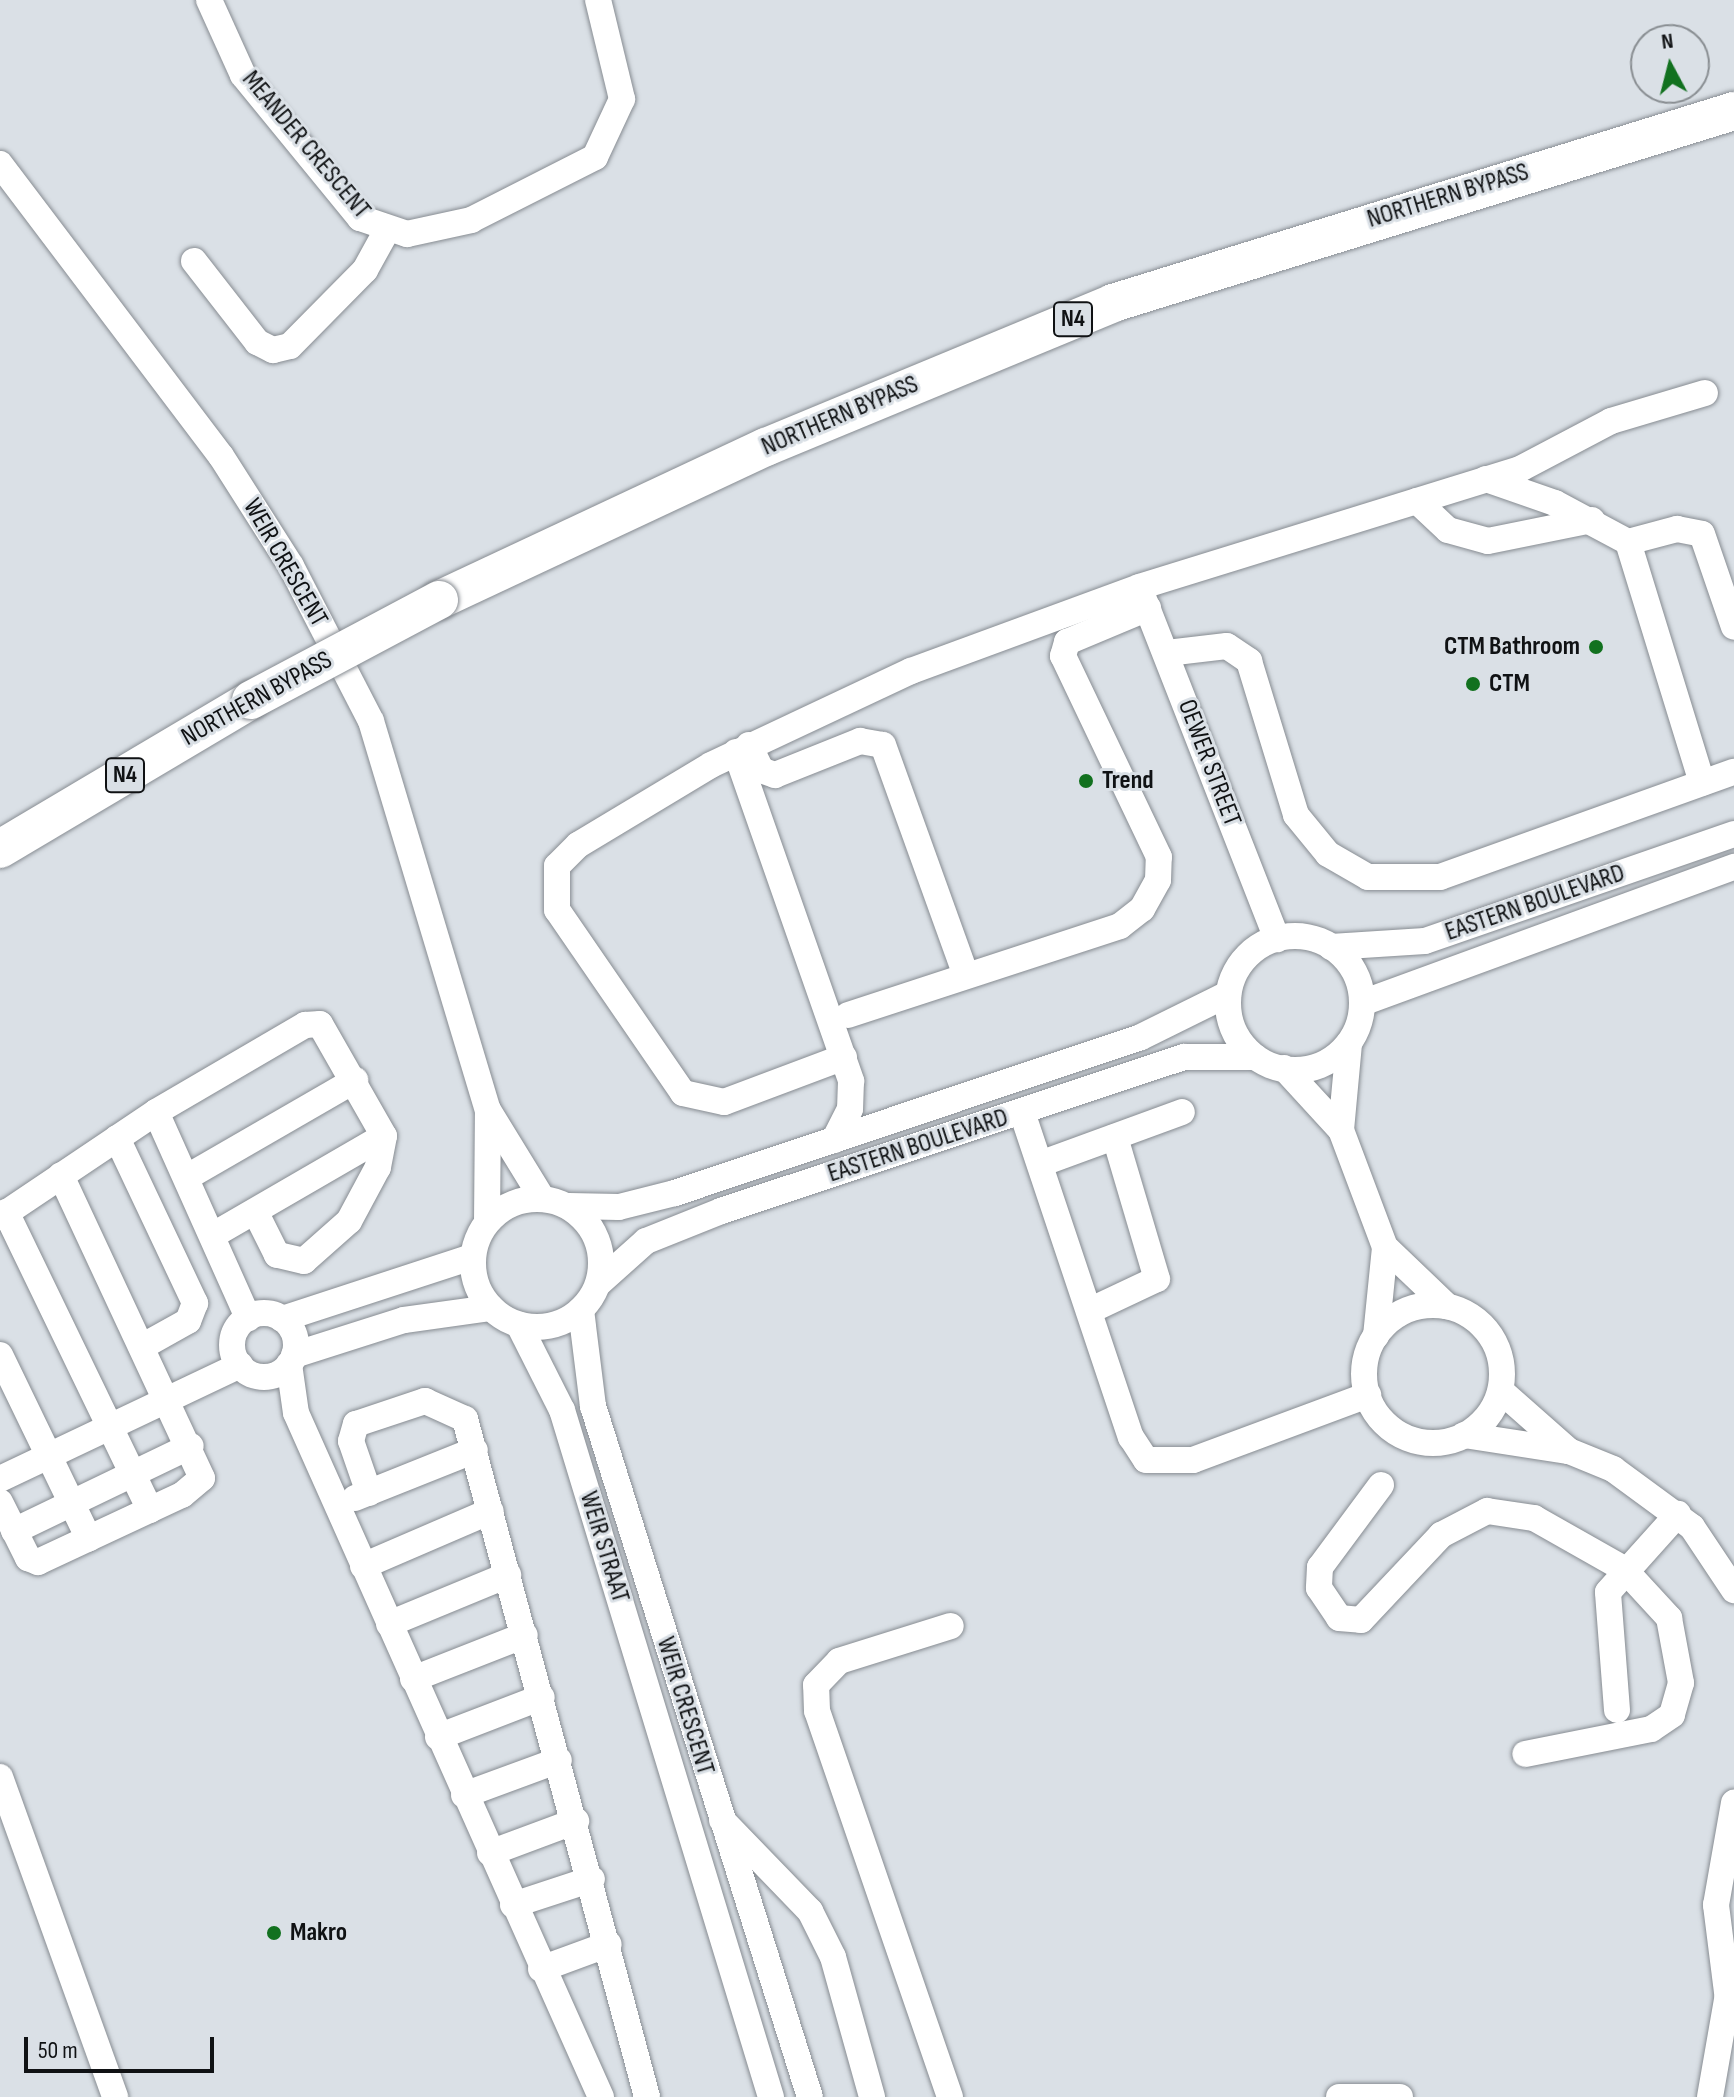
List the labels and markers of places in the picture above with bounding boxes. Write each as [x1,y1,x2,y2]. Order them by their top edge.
place label: CTM Bathroom [1444,631,1580,663]
marker: CTM Bathroom [1587,638,1605,656]
place label: CTM [1489,668,1530,700]
marker: CTM [1464,675,1482,693]
place label: Trend [1102,765,1154,797]
marker: Trend [1077,772,1095,790]
place label: Makro [290,1917,347,1949]
marker: Makro [265,1924,283,1942]

